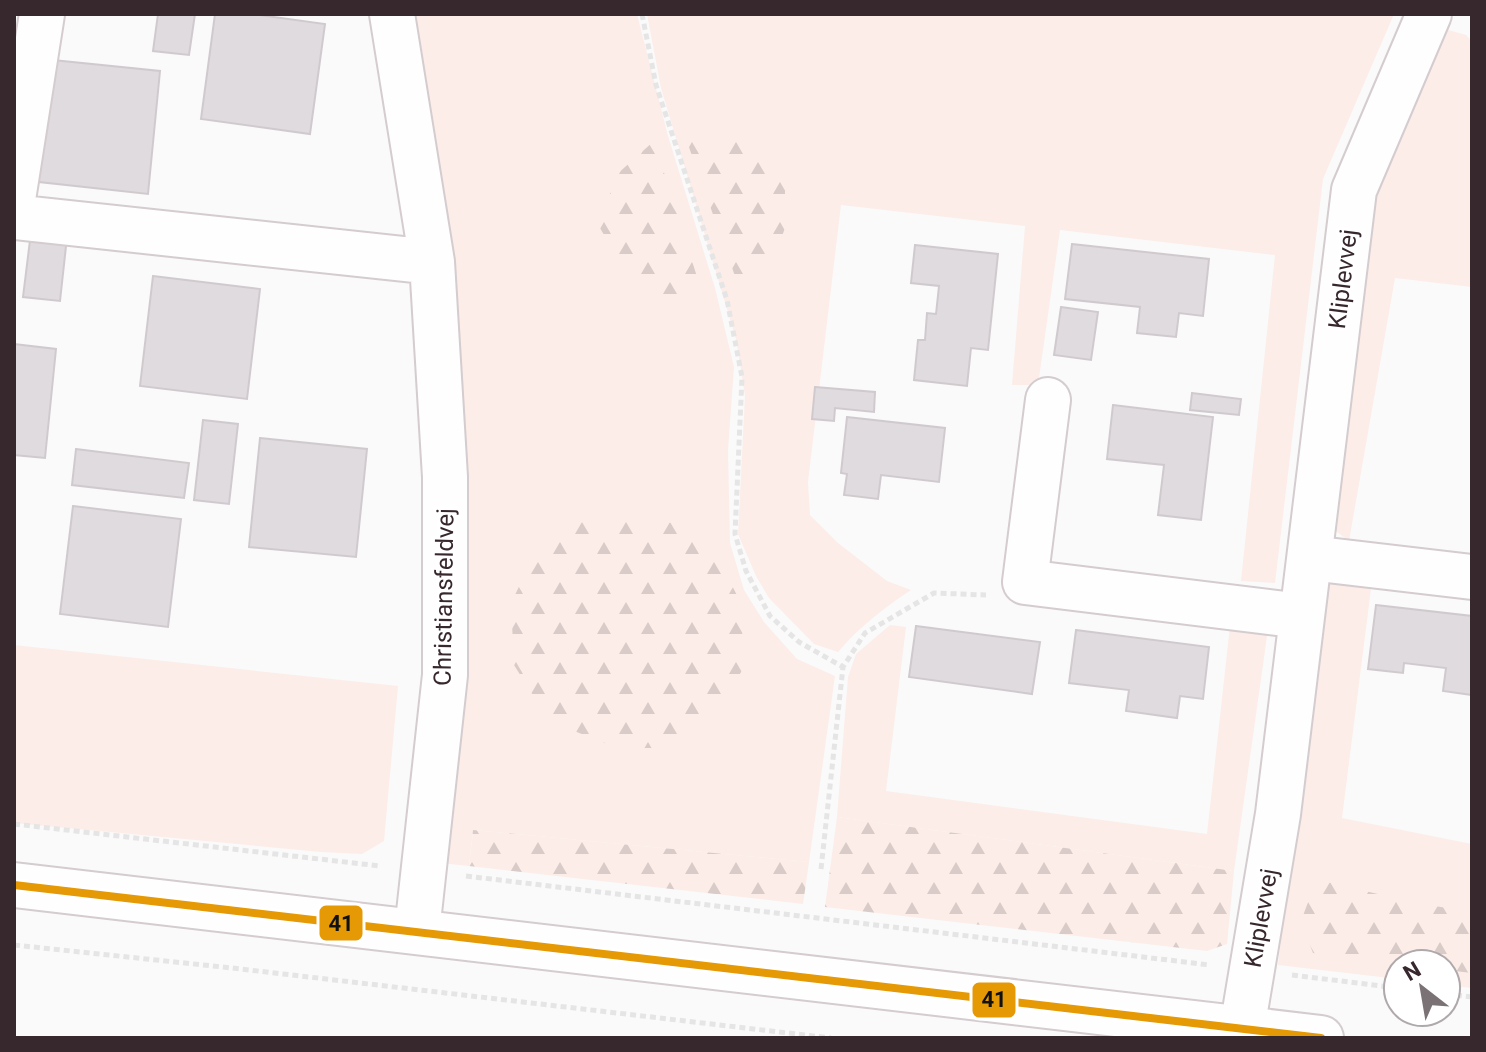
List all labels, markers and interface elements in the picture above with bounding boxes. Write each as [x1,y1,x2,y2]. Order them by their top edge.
street label: Kliplevvej [1323,228,1363,330]
street label: Christiansfeldvej [428,508,460,686]
street label: Kliplevvej [1239,866,1283,970]
line badge: 41 [318,904,364,942]
text: 41 [328,911,354,936]
north arrow [1382,948,1462,1028]
text: N [1399,957,1425,986]
line badge: 41 [971,981,1017,1019]
text: 41 [981,987,1007,1012]

